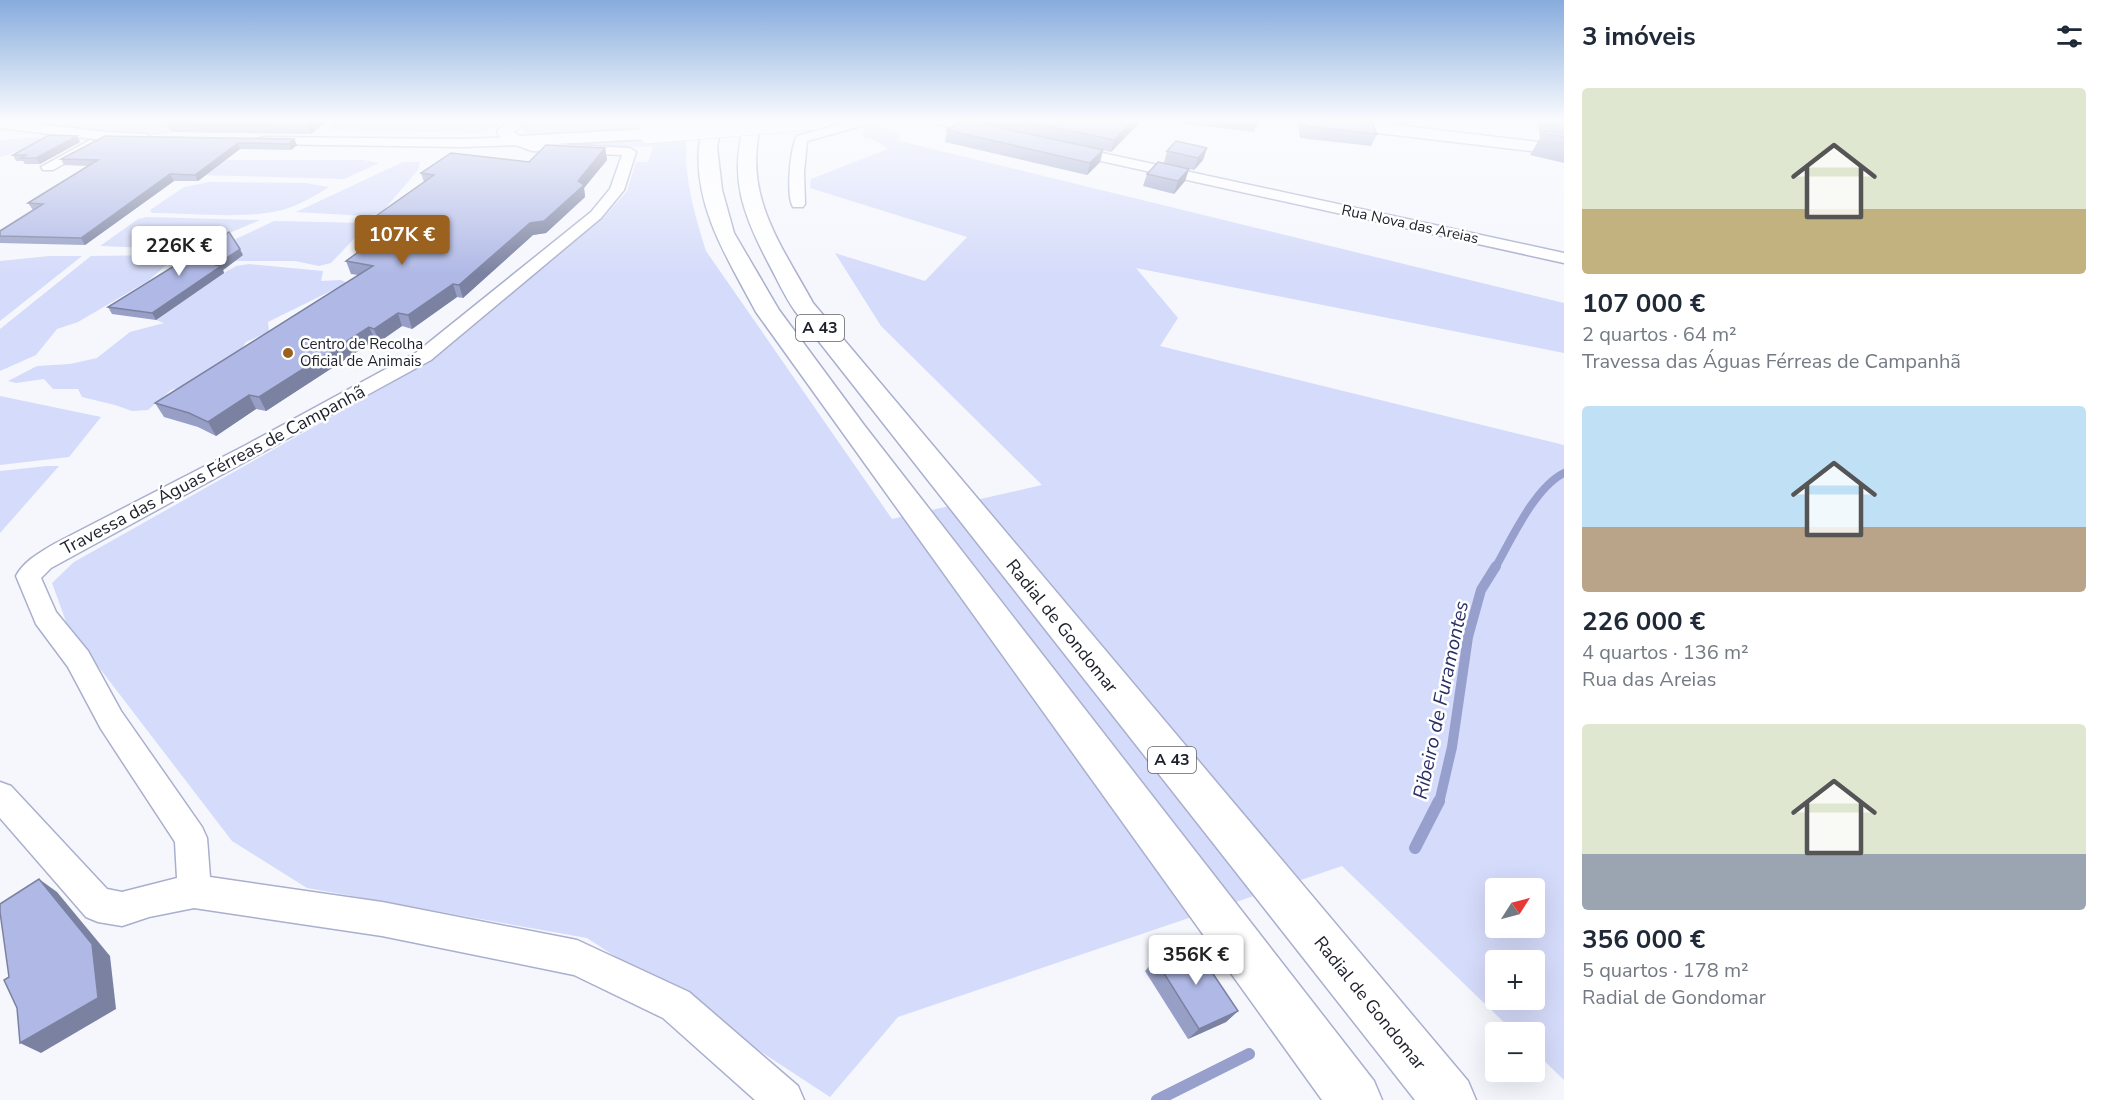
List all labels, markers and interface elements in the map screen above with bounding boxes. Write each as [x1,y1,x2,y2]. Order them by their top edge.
text: 3 imóveis [1582,19,1696,54]
icon: filters [2053,20,2086,53]
icon: home [1780,127,1888,235]
street label: Rua Nova das Areias [1340,200,1480,248]
pin: 107K € [353,215,451,266]
text: 107K € [369,221,435,248]
pin: 226K € [130,226,228,277]
text: 226K € [146,232,212,259]
text: 107 000 € [1582,286,1705,321]
road number: A 43 [796,315,844,341]
text: 2 quartos · 64 m² [1582,321,1737,348]
place label: Centro de Recolha Oficial de Animais [300,334,423,371]
marker: Centro de Recolha Oficial de Animais [281,346,295,360]
text: Travessa das Águas Férreas de Campanhã [1582,348,1961,375]
street label: Travessa das Águas Férreas de Campanhã [57,379,369,561]
icon: home [1780,445,1888,553]
street label: Radial de Gondomar [1001,554,1124,698]
water label: Ribeiro de Furamontes [1407,598,1475,802]
text: 226 000 € [1582,604,1705,639]
text: 4 quartos · 136 m² [1582,639,1749,666]
text: Rua das Areias [1582,666,1716,693]
road number: A 43 [1148,747,1196,773]
icon: home [1780,763,1888,871]
north arrow [1485,878,1545,938]
map controls [1485,878,1545,1082]
text: 356 000 € [1582,922,1705,957]
street label: Radial de Gondomar [1309,931,1432,1075]
pin: 356K € [1147,935,1245,986]
text: 356K € [1163,941,1229,968]
button: + [1485,950,1545,1010]
text: 5 quartos · 178 m² [1582,957,1749,984]
text: Radial de Gondomar [1582,984,1766,1011]
button: − [1485,1022,1545,1082]

